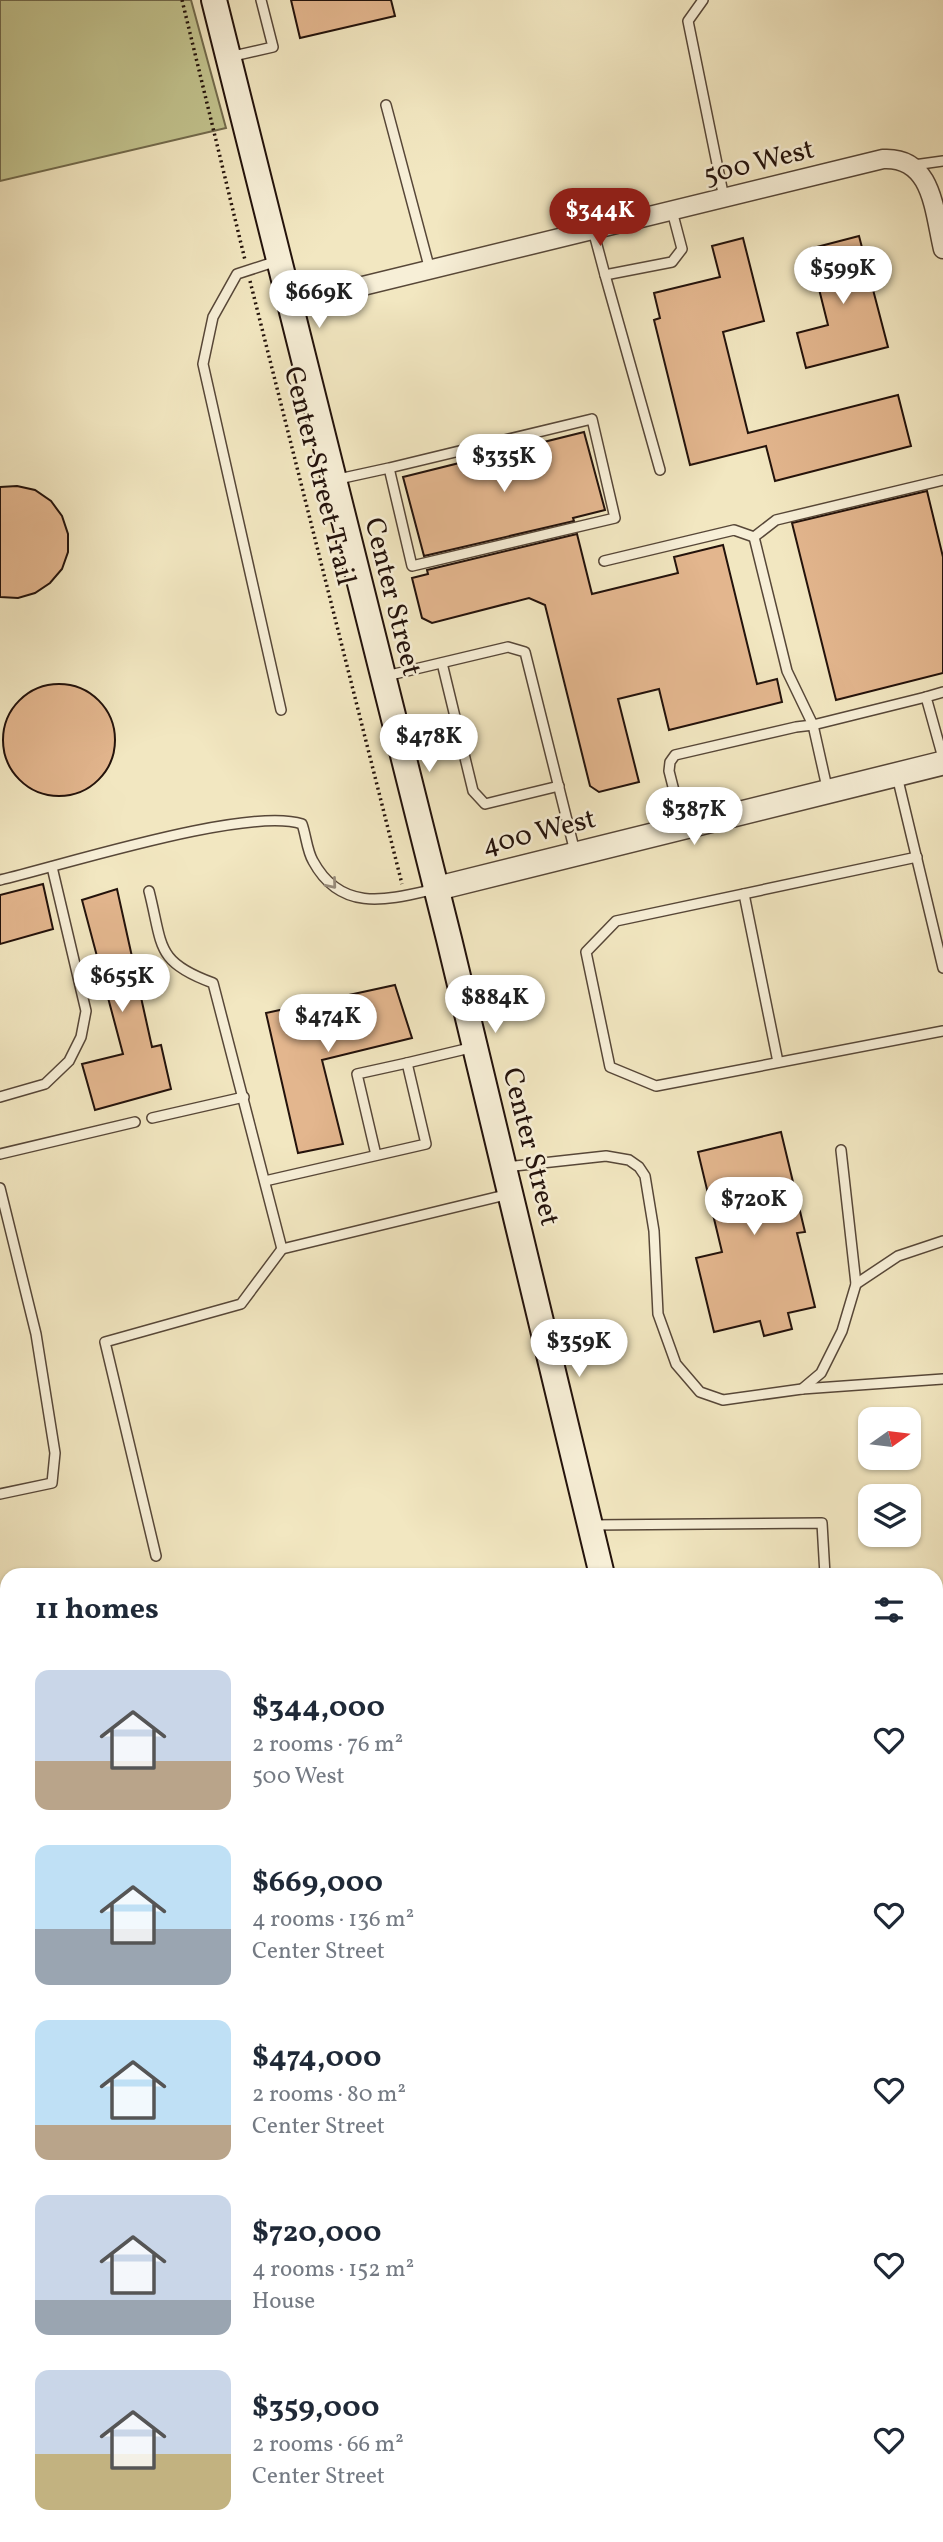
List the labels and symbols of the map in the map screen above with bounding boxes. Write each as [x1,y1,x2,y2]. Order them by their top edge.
street label: 500 West [700,130,818,196]
pin: $344K [551,188,649,248]
pin: $599K [794,246,892,306]
pin: $669K [270,270,368,330]
street label: Center Street Trail [273,362,365,590]
pin: $335K [455,434,553,494]
street label: Center Street [354,514,430,680]
pin: $478K [380,714,478,774]
pin: $387K [645,788,743,847]
street label: 400 West [478,800,600,866]
one-way arrow [324,875,336,888]
pin: $655K [73,954,171,1014]
pin: $884K [446,976,544,1035]
pin: $474K [279,995,377,1054]
street label: Center Street [492,1064,568,1230]
pin: $720K [705,1178,803,1237]
pin: $359K [530,1320,628,1379]
north arrow [858,1407,920,1470]

